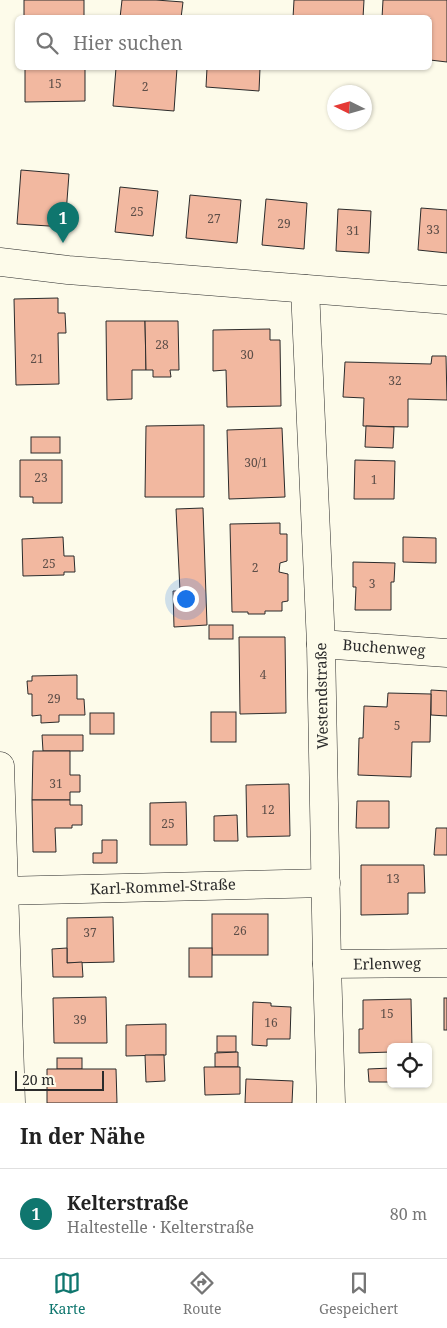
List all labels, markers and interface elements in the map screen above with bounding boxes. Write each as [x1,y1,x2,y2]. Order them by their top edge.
search box [15,15,432,70]
icon: search [33,29,61,57]
text: Hier suchen [73,30,183,56]
house number: 15 [48,75,62,92]
house number: 2 [142,78,148,95]
north arrow [327,85,372,130]
pin: 1 [47,202,79,243]
house number: 25 [130,203,144,220]
house number: 27 [207,210,221,227]
house number: 29 [277,215,291,232]
house number: 33 [426,221,440,238]
house number: 31 [346,222,360,239]
house number: 28 [155,336,169,353]
house number: 30 [240,346,254,363]
house number: 21 [30,350,44,367]
house number: 32 [388,372,402,389]
house number: 30/1 [244,454,268,471]
house number: 23 [34,469,48,486]
house number: 1 [371,471,377,488]
house number: 25 [42,555,56,572]
house number: 2 [252,559,258,576]
house number: 3 [369,575,376,592]
your location [173,586,199,612]
street label: Buchenweg [342,634,426,660]
street label: Westendstraße [310,642,332,750]
house number: 4 [260,666,267,683]
house number: 29 [47,690,61,707]
house number: 5 [394,717,400,734]
house number: 31 [49,775,63,792]
house number: 12 [261,801,275,818]
house number: 25 [161,815,175,832]
house number: 13 [386,870,400,887]
street label: Karl-Rommel-Straße [90,873,236,899]
house number: 26 [233,922,247,939]
house number: 37 [83,924,97,941]
street label: Erlenweg [353,952,421,974]
house number: 15 [380,1005,394,1022]
house number: 39 [73,1011,87,1028]
house number: 16 [264,1014,278,1031]
map controls [387,1043,432,1088]
button: locate [387,1043,432,1088]
scale bar [15,1068,104,1091]
text: 20 m [22,1070,55,1089]
text: In der Nähe [20,1122,145,1150]
text: Kelterstraße [67,1190,189,1216]
text: 1 [31,1203,41,1225]
text: 80 m [390,1203,427,1225]
text: Haltestelle · Kelterstraße [67,1216,254,1238]
tab: Karte [49,1269,85,1318]
tab: Route [183,1269,222,1318]
tab: Gespeichert [319,1269,398,1318]

